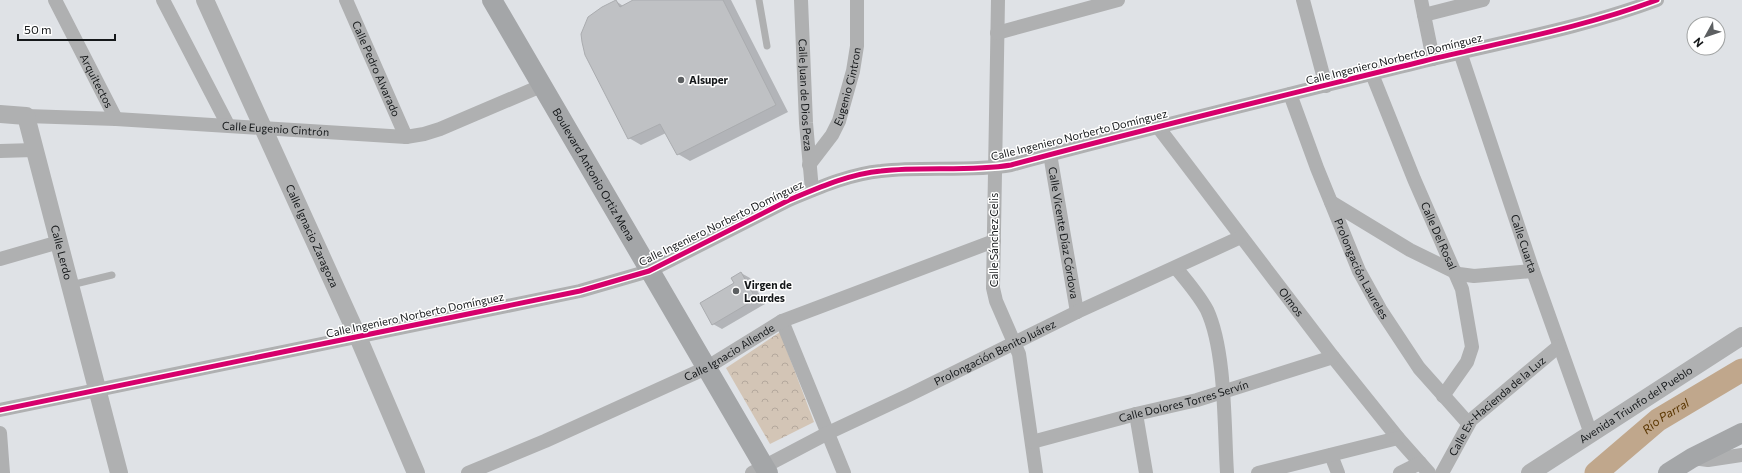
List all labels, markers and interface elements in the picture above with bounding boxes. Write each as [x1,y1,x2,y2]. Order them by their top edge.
scale bar [18,16,115,42]
north arrow [1686,16,1726,56]
street label: Calle Pedro Alvarado [350,19,403,119]
text: 50 m [24,22,52,36]
street label: Calle Ingeniero Norberto Domínguez [1304,30,1484,87]
text: N [1690,35,1706,50]
street label: Calle Juan de Dios Peza [797,38,816,152]
street label: Eugenio Cintron [831,46,863,128]
street label: Arquitectos [78,52,116,110]
place label: Alsuper [689,73,729,86]
marker: Alsuper [676,75,686,85]
street label: Boulevard Antonio Ortiz Mena [550,105,638,243]
street label: Calle Ingeniero Norberto Domínguez [989,106,1169,163]
street label: Calle Eugenio Cintrón [222,119,330,138]
street label: Calle Vicente Díaz Córdova [1046,166,1082,300]
street label: Calle Ingeniero Norberto Domínguez [636,177,806,268]
street label: Calle Ignacio Zaragoza [283,182,342,289]
street label: Calle Sánchez Celis [987,193,1000,287]
street label: Calle Del Rosal [1419,200,1460,271]
street label: Calle Cuarta [1509,212,1540,274]
street label: Prolongación Laureles [1332,216,1392,321]
street label: Calle Lerdo [49,223,75,281]
place label: Virgen de Lourdes [744,278,792,304]
street label: Olmos [1276,285,1307,319]
marker: Virgen de Lourdes [731,286,741,296]
street label: Calle Ingeniero Norberto Domínguez [325,289,506,340]
street label: Prolongación Benito Juárez [932,316,1058,388]
street label: Calle Ignacio Allende [682,320,777,383]
street label: Calle Ex-Hacienda de la Luz [1446,353,1548,458]
street label: Avenida Triunfo del Pueblo [1576,363,1695,446]
street label: Calle Dolores Torres Servín [1117,377,1250,424]
water label: Río Parral [1639,395,1692,436]

